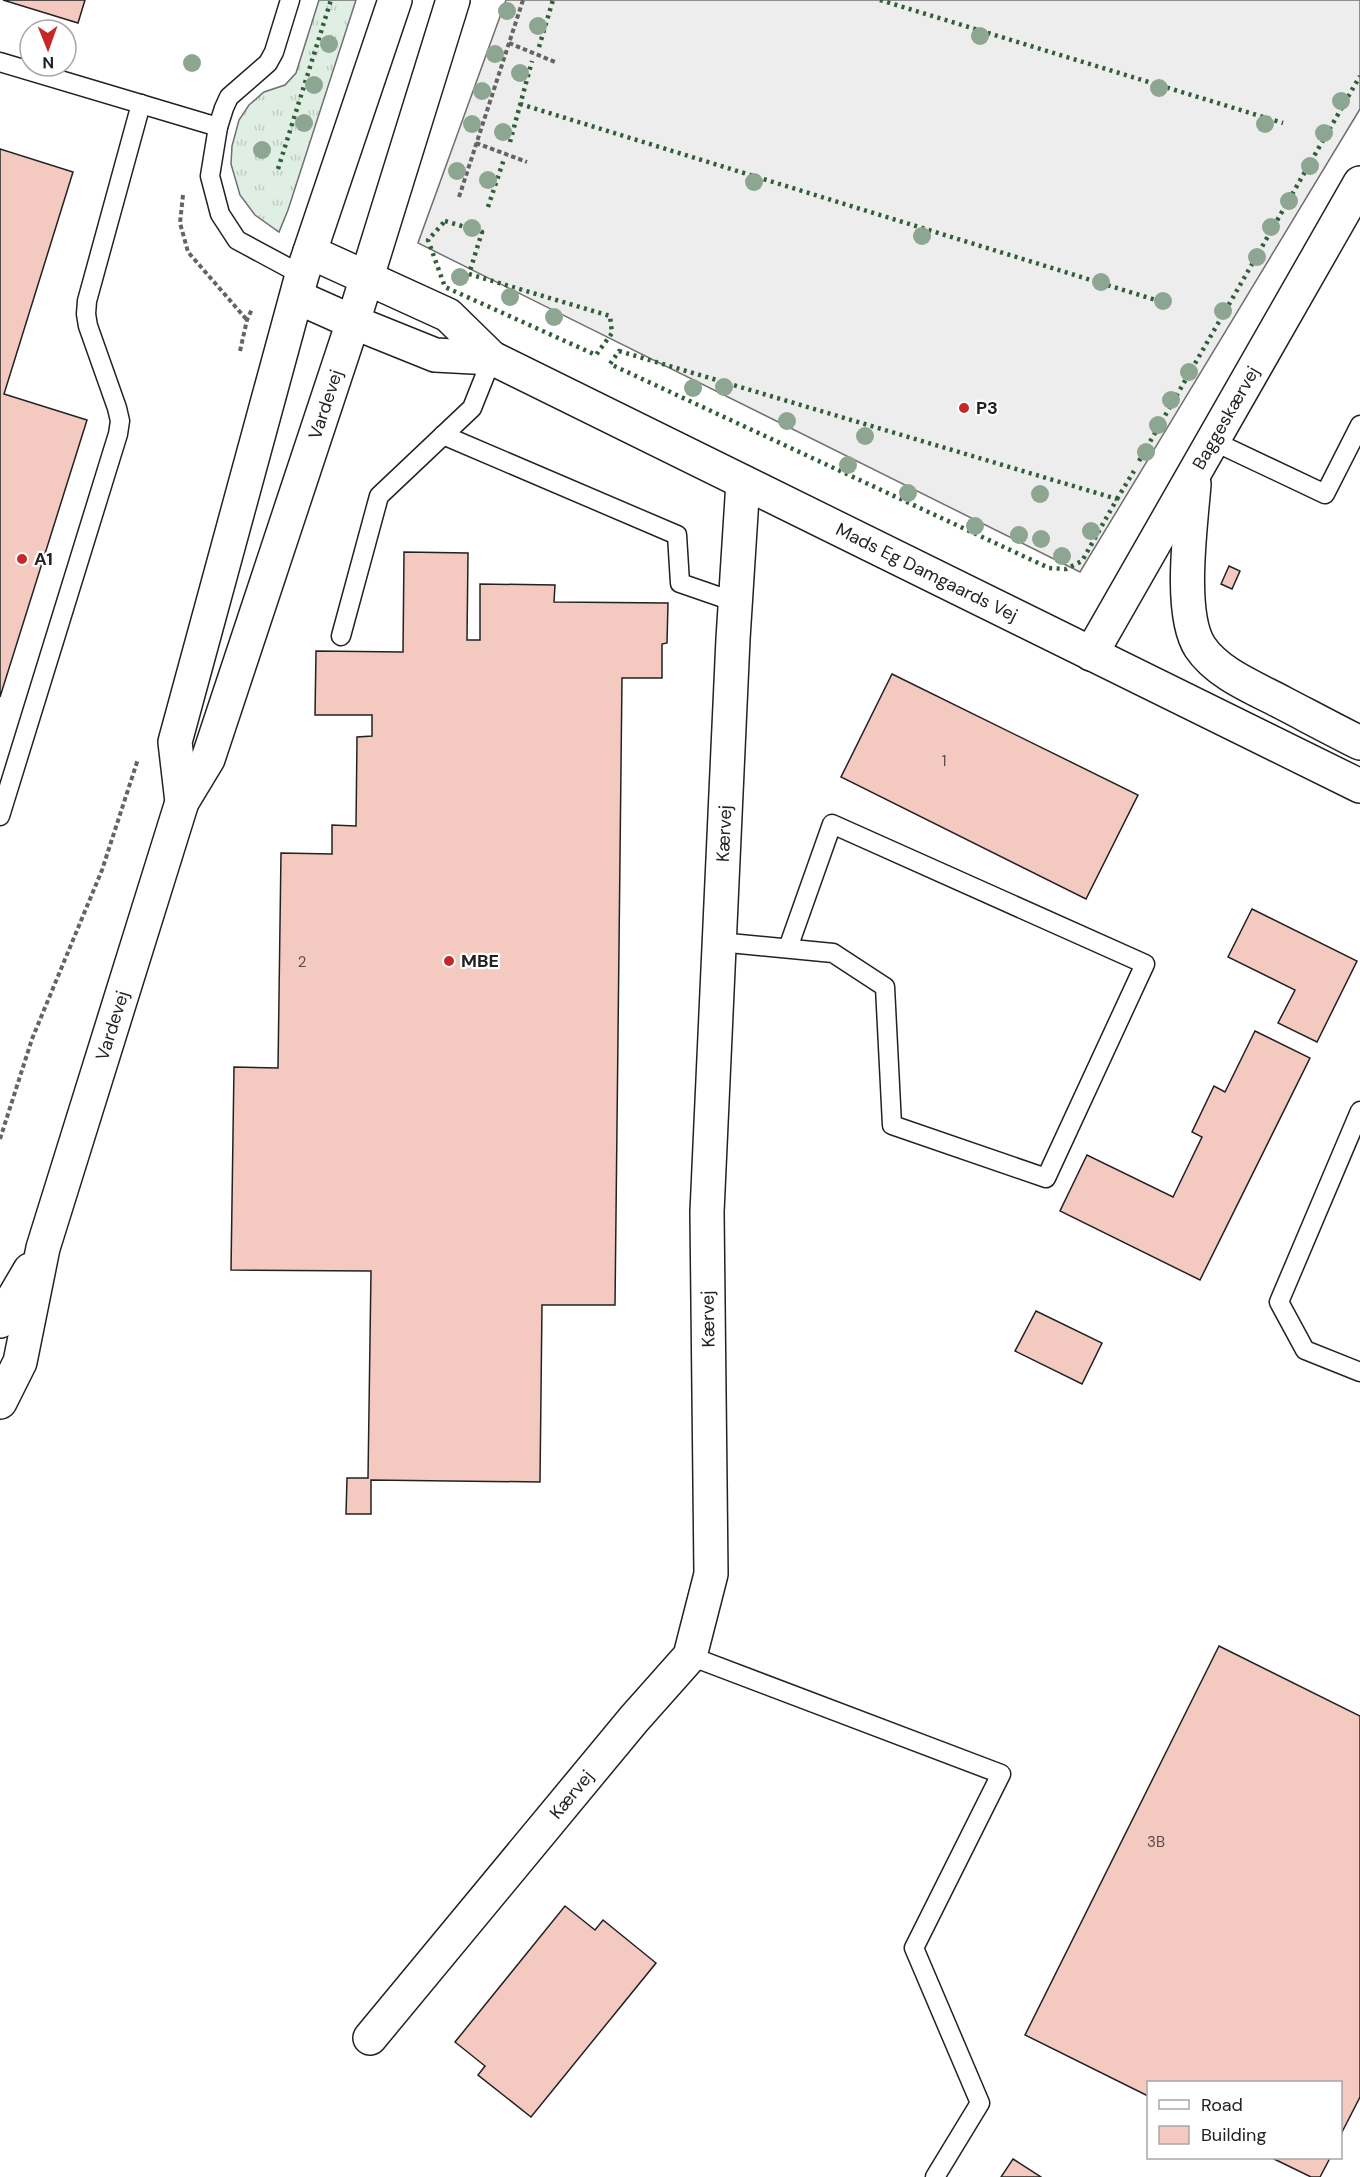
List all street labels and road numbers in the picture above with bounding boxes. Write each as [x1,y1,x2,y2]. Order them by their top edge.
street label: Baggeskærvej [1187,362,1265,474]
street label: Vardevej [303,366,348,442]
street label: Mads Eg Damgaards Vej [832,517,1022,627]
street label: Kærvej [711,804,737,862]
street label: Vardevej [90,988,134,1064]
street label: Kærvej [696,1290,720,1348]
street label: Kærvej [544,1765,599,1824]

